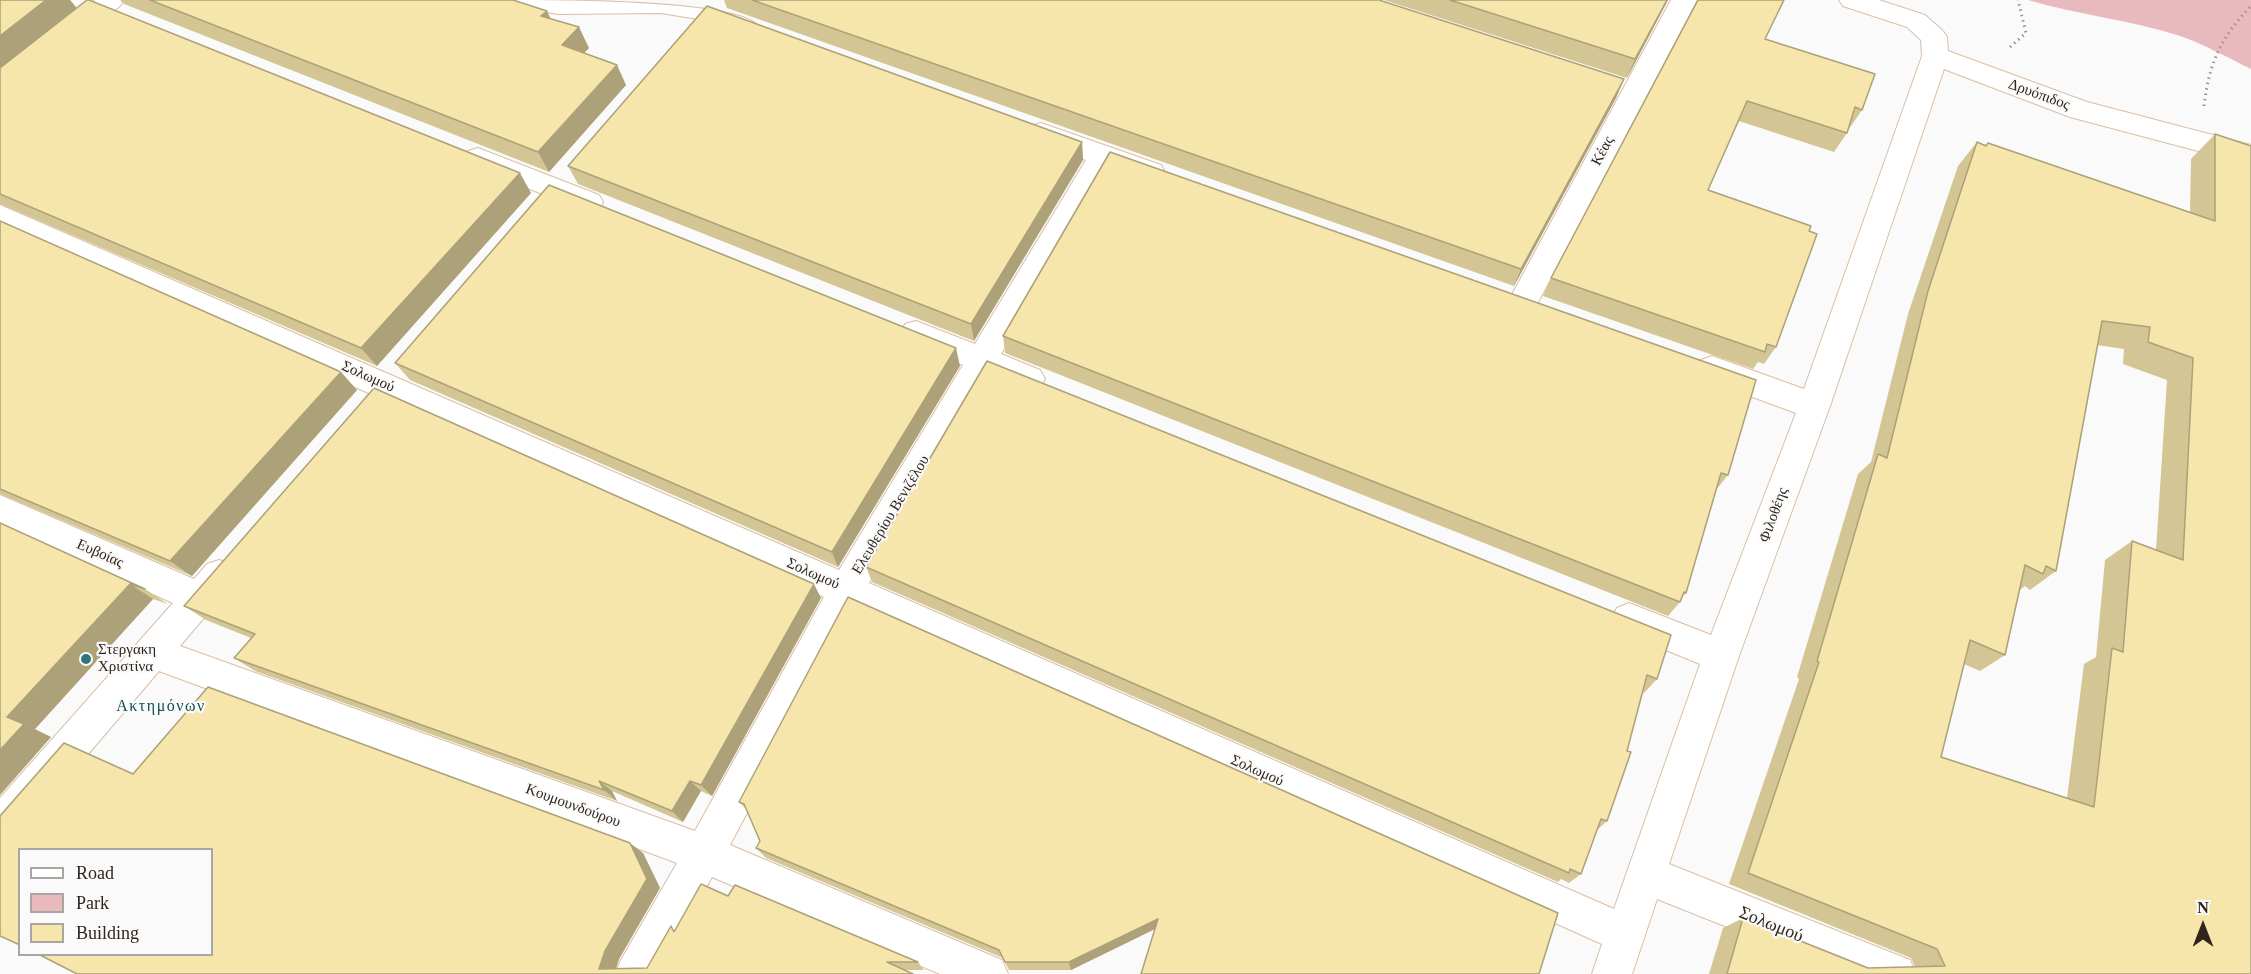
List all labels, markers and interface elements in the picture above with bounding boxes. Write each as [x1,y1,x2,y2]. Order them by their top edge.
street label: Δρυόπιδος [2006,76,2072,114]
street label: Κέας [1588,133,1618,169]
street label: Σολωμού [339,357,397,397]
street label: Ελευθερίου Βενιζέλου [848,452,934,578]
street label: Φιλοθέης [1756,485,1792,545]
street label: Ευβοίας [74,536,126,572]
street label: Σολωμού [784,554,842,594]
place label: Στεργακη Χριστίνα [98,641,156,676]
marker: Στεργακη Χριστίνα [79,652,93,666]
district label: Ακτημόνων [116,697,206,717]
street label: Σολωμού [1228,751,1286,791]
street label: Κουμουνδούρου [523,780,623,832]
legend [18,848,213,956]
text: Road [76,863,114,883]
text: Park [76,893,109,913]
north arrow [2173,896,2233,956]
text: N [2197,899,2209,916]
street label: Σολωμού [1736,902,1806,948]
text: Building [76,923,139,943]

